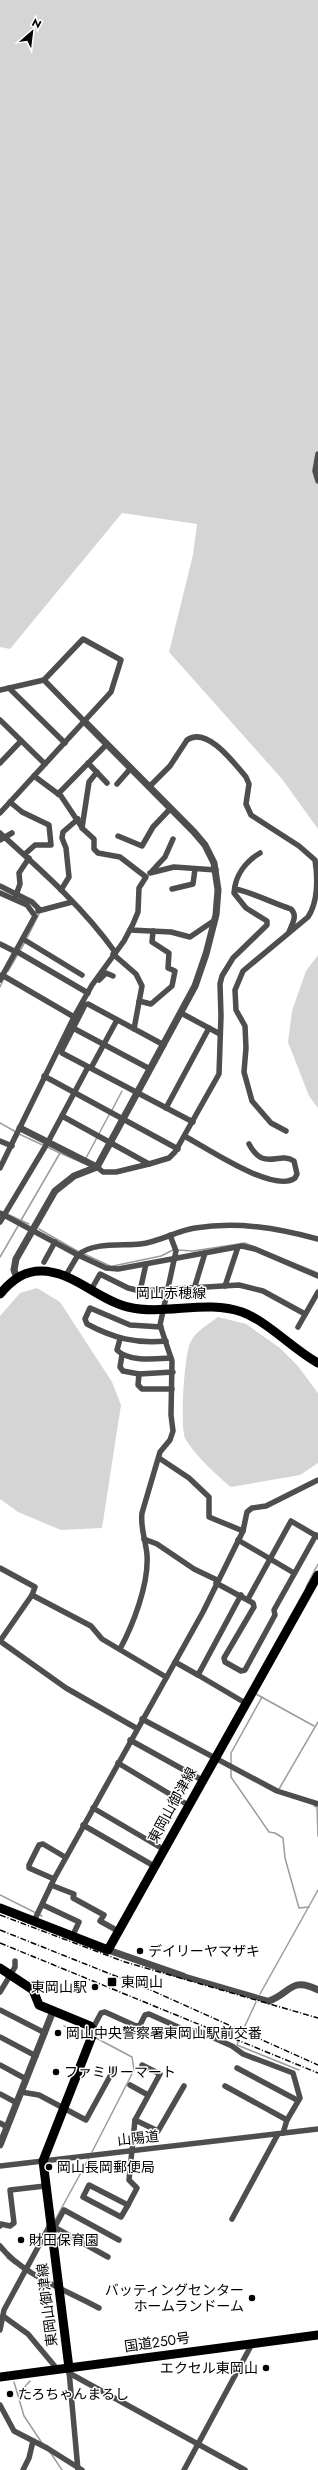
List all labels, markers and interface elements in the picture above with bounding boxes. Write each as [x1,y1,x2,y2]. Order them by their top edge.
north arrow [12,12,52,52]
text: N [29,14,44,32]
street label: 岡山赤穂線 [136,1283,206,1303]
street label: 東岡山御津線 [143,1763,201,1847]
place label: デイリーヤマザキ [148,1941,260,1961]
marker: デイリーヤマザキ [135,1946,145,1956]
place label: 東岡山 [121,1972,163,1992]
marker: 東岡山 [106,1976,118,1988]
place label: 東岡山駅 [31,1977,87,1997]
marker: 東岡山駅 [90,1982,100,1992]
place label: 岡山中央警察署東岡山駅前交番 [66,2023,262,2043]
marker: 岡山中央警察署東岡山駅前交番 [53,2028,63,2038]
place label: ファミリーマート [64,2062,176,2082]
marker: ファミリーマート [51,2067,61,2077]
street label: 山陽道 [116,2126,160,2150]
place label: 岡山長岡郵便局 [57,2157,155,2177]
marker: 岡山長岡郵便局 [44,2162,54,2172]
place label: 財田保育園 [29,2230,99,2250]
marker: 財田保育園 [16,2235,26,2245]
street label: 東岡山御津線 [32,2262,62,2348]
place label: バッティングセンター ホームランドーム [105,2280,244,2316]
marker: バッティングセンター ホームランドーム [247,2293,257,2303]
street label: 国道250号 [123,2327,191,2357]
place label: エクセル東岡山 [160,2358,258,2378]
marker: エクセル東岡山 [261,2363,271,2373]
place label: たろちゃんまるし [18,2384,129,2404]
marker: たろちゃんまるし [5,2389,15,2399]

